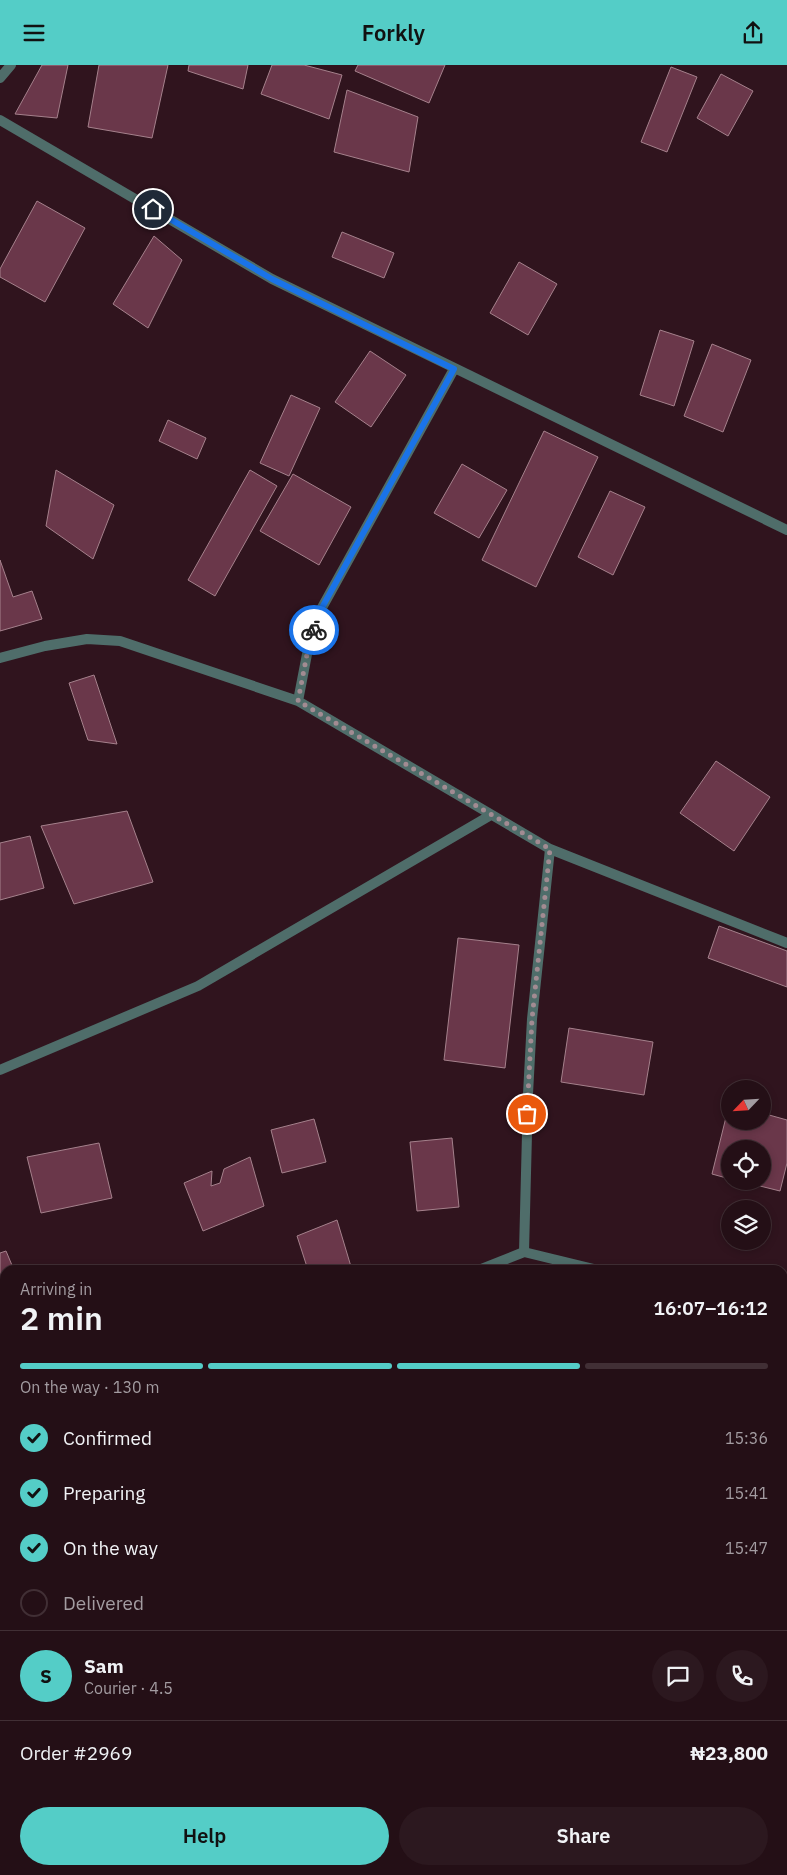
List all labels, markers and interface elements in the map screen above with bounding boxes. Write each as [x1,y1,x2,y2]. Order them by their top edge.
text: Forkly [362,18,425,47]
icon: menu [20,19,48,47]
icon: share [739,19,767,47]
pin [132,188,174,230]
icon: home [139,195,167,223]
courier [289,605,339,655]
icon: bike [300,616,328,644]
north arrow [721,1080,771,1130]
map controls [721,1080,771,1250]
pin [506,1093,548,1135]
icon: bag [513,1100,541,1128]
button: locate [721,1140,771,1190]
button: layers [721,1200,771,1250]
text: Arriving in [20,1279,92,1299]
text: 16:07–16:12 [654,1296,768,1320]
text: 2 min [20,1297,103,1339]
text: On the way · 130 m [20,1377,159,1397]
icon: check [20,1424,48,1452]
text: Confirmed [63,1426,152,1450]
text: 15:36 [725,1428,768,1448]
icon: check [20,1479,48,1507]
text: Preparing [63,1481,145,1505]
text: 15:41 [725,1483,768,1503]
icon: check [20,1534,48,1562]
text: On the way [63,1536,158,1560]
text: 15:47 [725,1538,768,1558]
text: Delivered [63,1591,144,1615]
button: chat [652,1650,704,1702]
button: phone [716,1650,768,1702]
text: Sam [84,1654,124,1678]
text: S [40,1664,52,1688]
text: Courier · 4.5 [84,1678,173,1698]
text: Order #2969 [20,1741,132,1765]
text: ₦23,800 [690,1741,768,1765]
button: Help [20,1807,389,1865]
button: Share [399,1807,768,1865]

